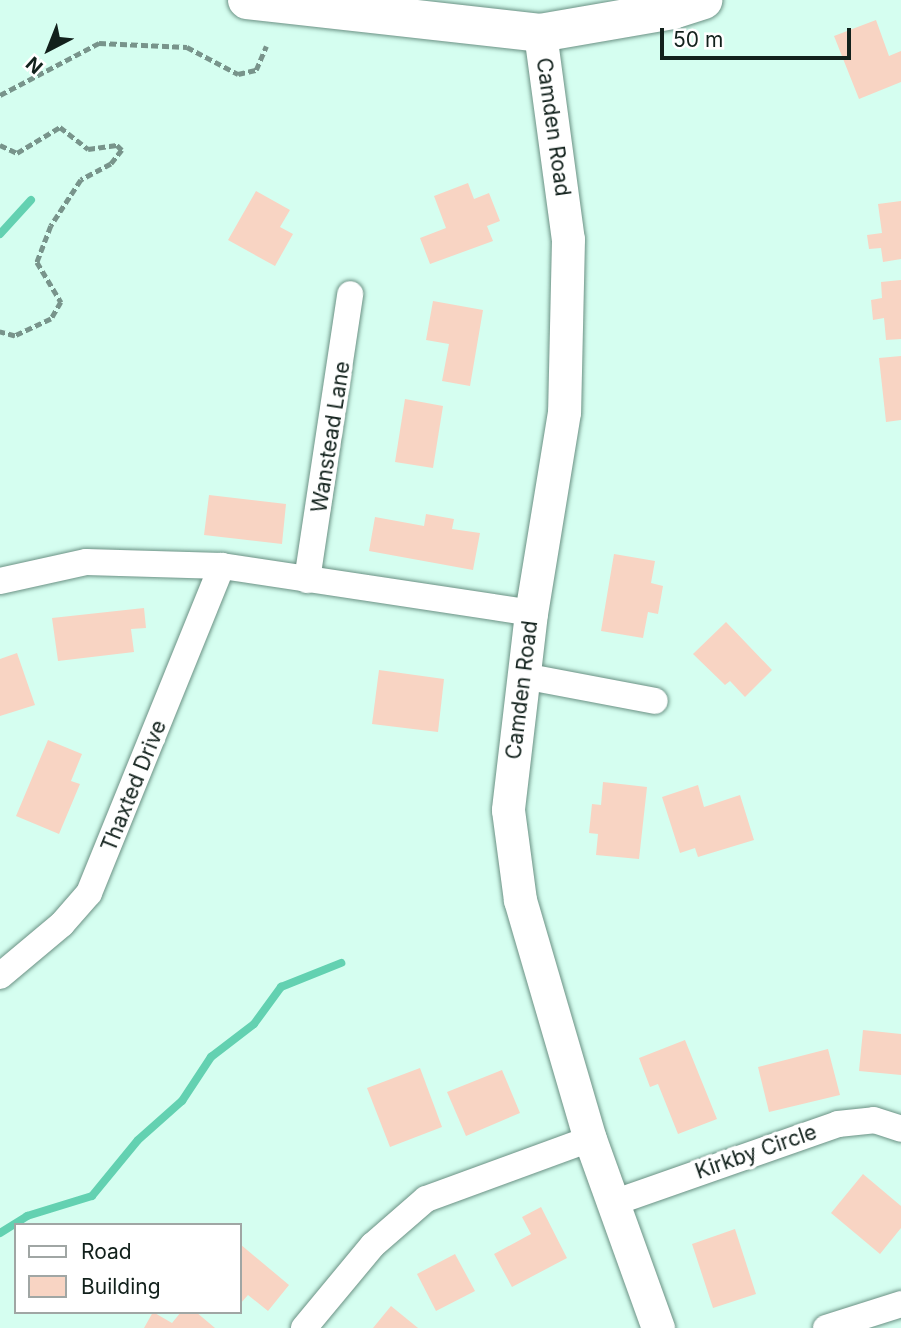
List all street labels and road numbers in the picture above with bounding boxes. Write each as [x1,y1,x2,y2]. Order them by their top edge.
street label: Camden Road [531,56,575,198]
street label: Wanstead Lane [307,360,355,514]
street label: Camden Road [501,619,543,761]
street label: Thaxted Drive [96,717,172,855]
street label: Kirkby Circle [692,1119,820,1185]

